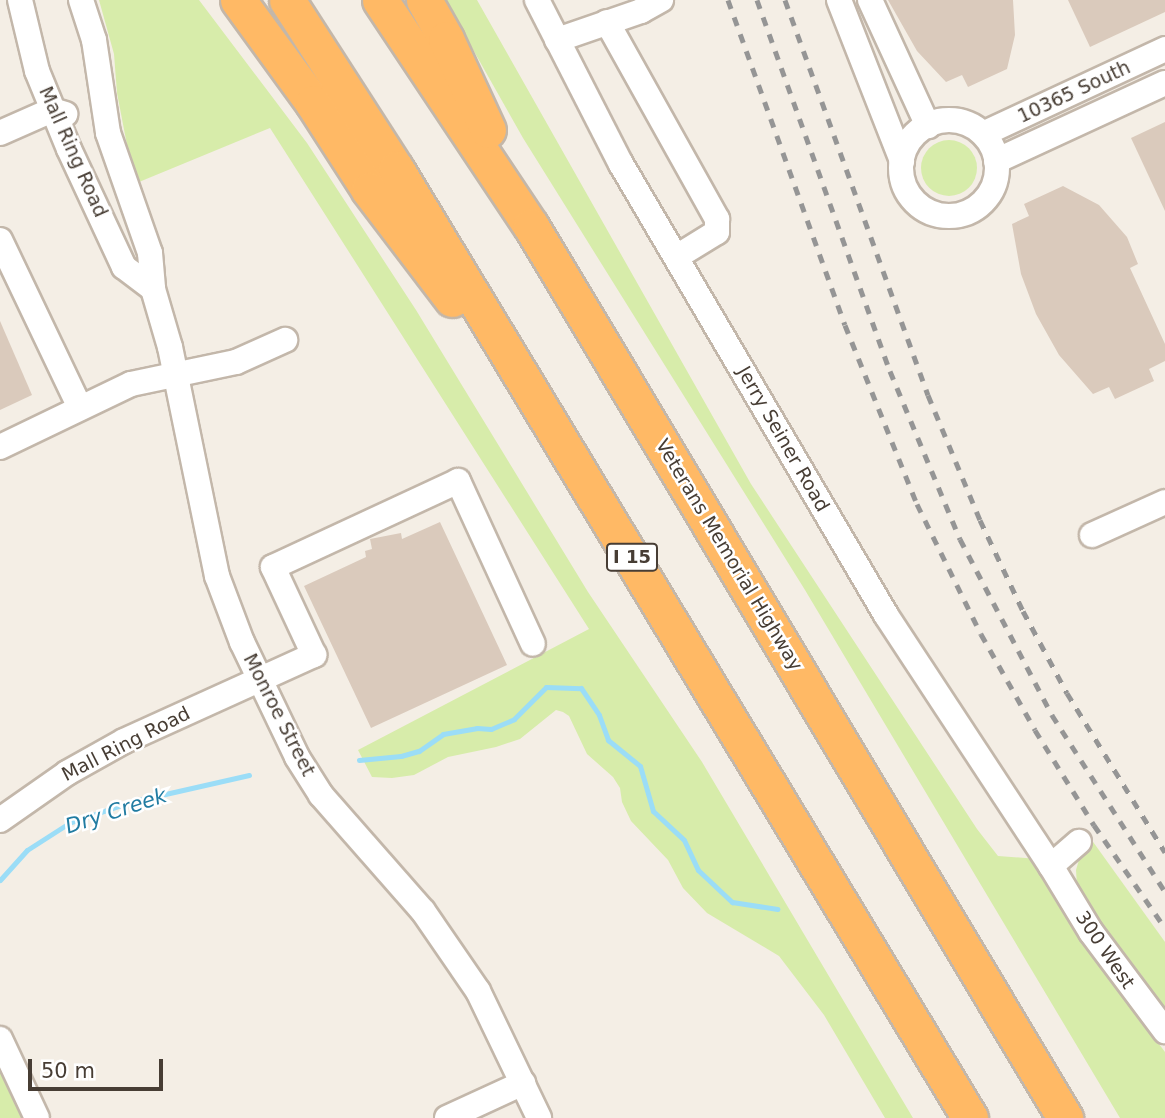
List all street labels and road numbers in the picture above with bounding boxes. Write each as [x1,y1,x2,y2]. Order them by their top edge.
street label: 10365 South [1014,56,1134,128]
street label: Mall Ring Road [34,83,112,221]
street label: Jerry Seiner Road [732,362,834,516]
street label: Veterans Memorial Highway [651,435,807,675]
road number: I 15 [606,542,658,572]
street label: Monroe Street [238,650,320,780]
street label: Mall Ring Road [58,702,194,786]
street label: 300 West [1071,907,1139,993]

